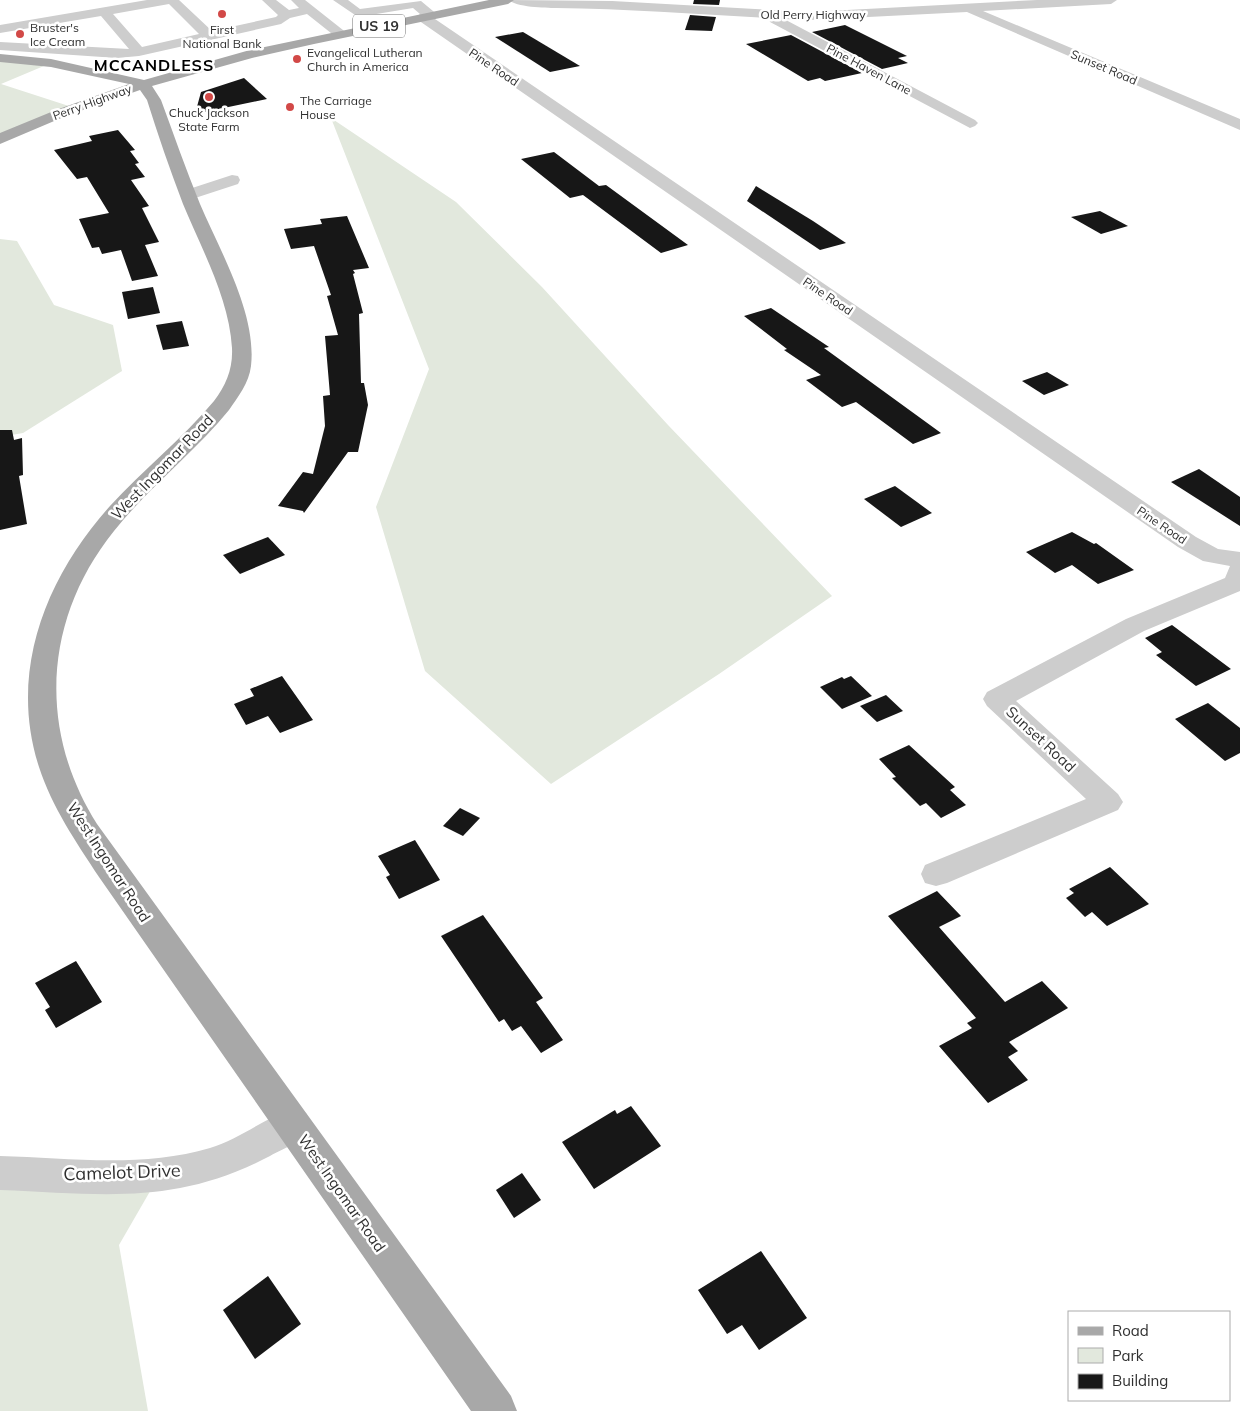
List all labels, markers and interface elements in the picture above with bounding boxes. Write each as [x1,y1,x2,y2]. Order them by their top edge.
street label: Old Perry Highway [760,7,866,22]
marker: First National Bank [216,8,228,20]
road number: US 19 [353,15,405,38]
place label: Bruster's Ice Cream [30,20,85,49]
place label: First National Bank [183,22,262,51]
marker: Bruster's Ice Cream [14,28,26,40]
street label: Pine Haven Lane [824,40,914,98]
place label: Evangelical Lutheran Church in America [307,45,423,74]
street label: Pine Road [466,45,522,89]
street label: Sunset Road [1069,46,1139,88]
marker: Evangelical Lutheran Church in America [291,53,303,65]
district label: MCCANDLESS [94,55,214,75]
street label: Perry Highway [51,81,134,123]
marker: Chuck Jackson State Farm [203,91,215,103]
place label: The Carriage House [300,93,372,122]
marker: The Carriage House [284,101,296,113]
place label: Chuck Jackson State Farm [169,105,249,134]
street label: Pine Road [800,274,856,318]
street label: West Ingomar Road [107,410,217,524]
street label: Pine Road [1134,503,1190,547]
street label: Sunset Road [1002,702,1080,776]
street label: West Ingomar Road [63,798,155,926]
street label: West Ingomar Road [294,1131,390,1255]
street label: Camelot Drive [63,1158,181,1186]
legend [1068,1311,1230,1401]
text: Road [1112,1321,1149,1340]
text: Park [1112,1346,1144,1365]
text: Building [1112,1371,1168,1390]

